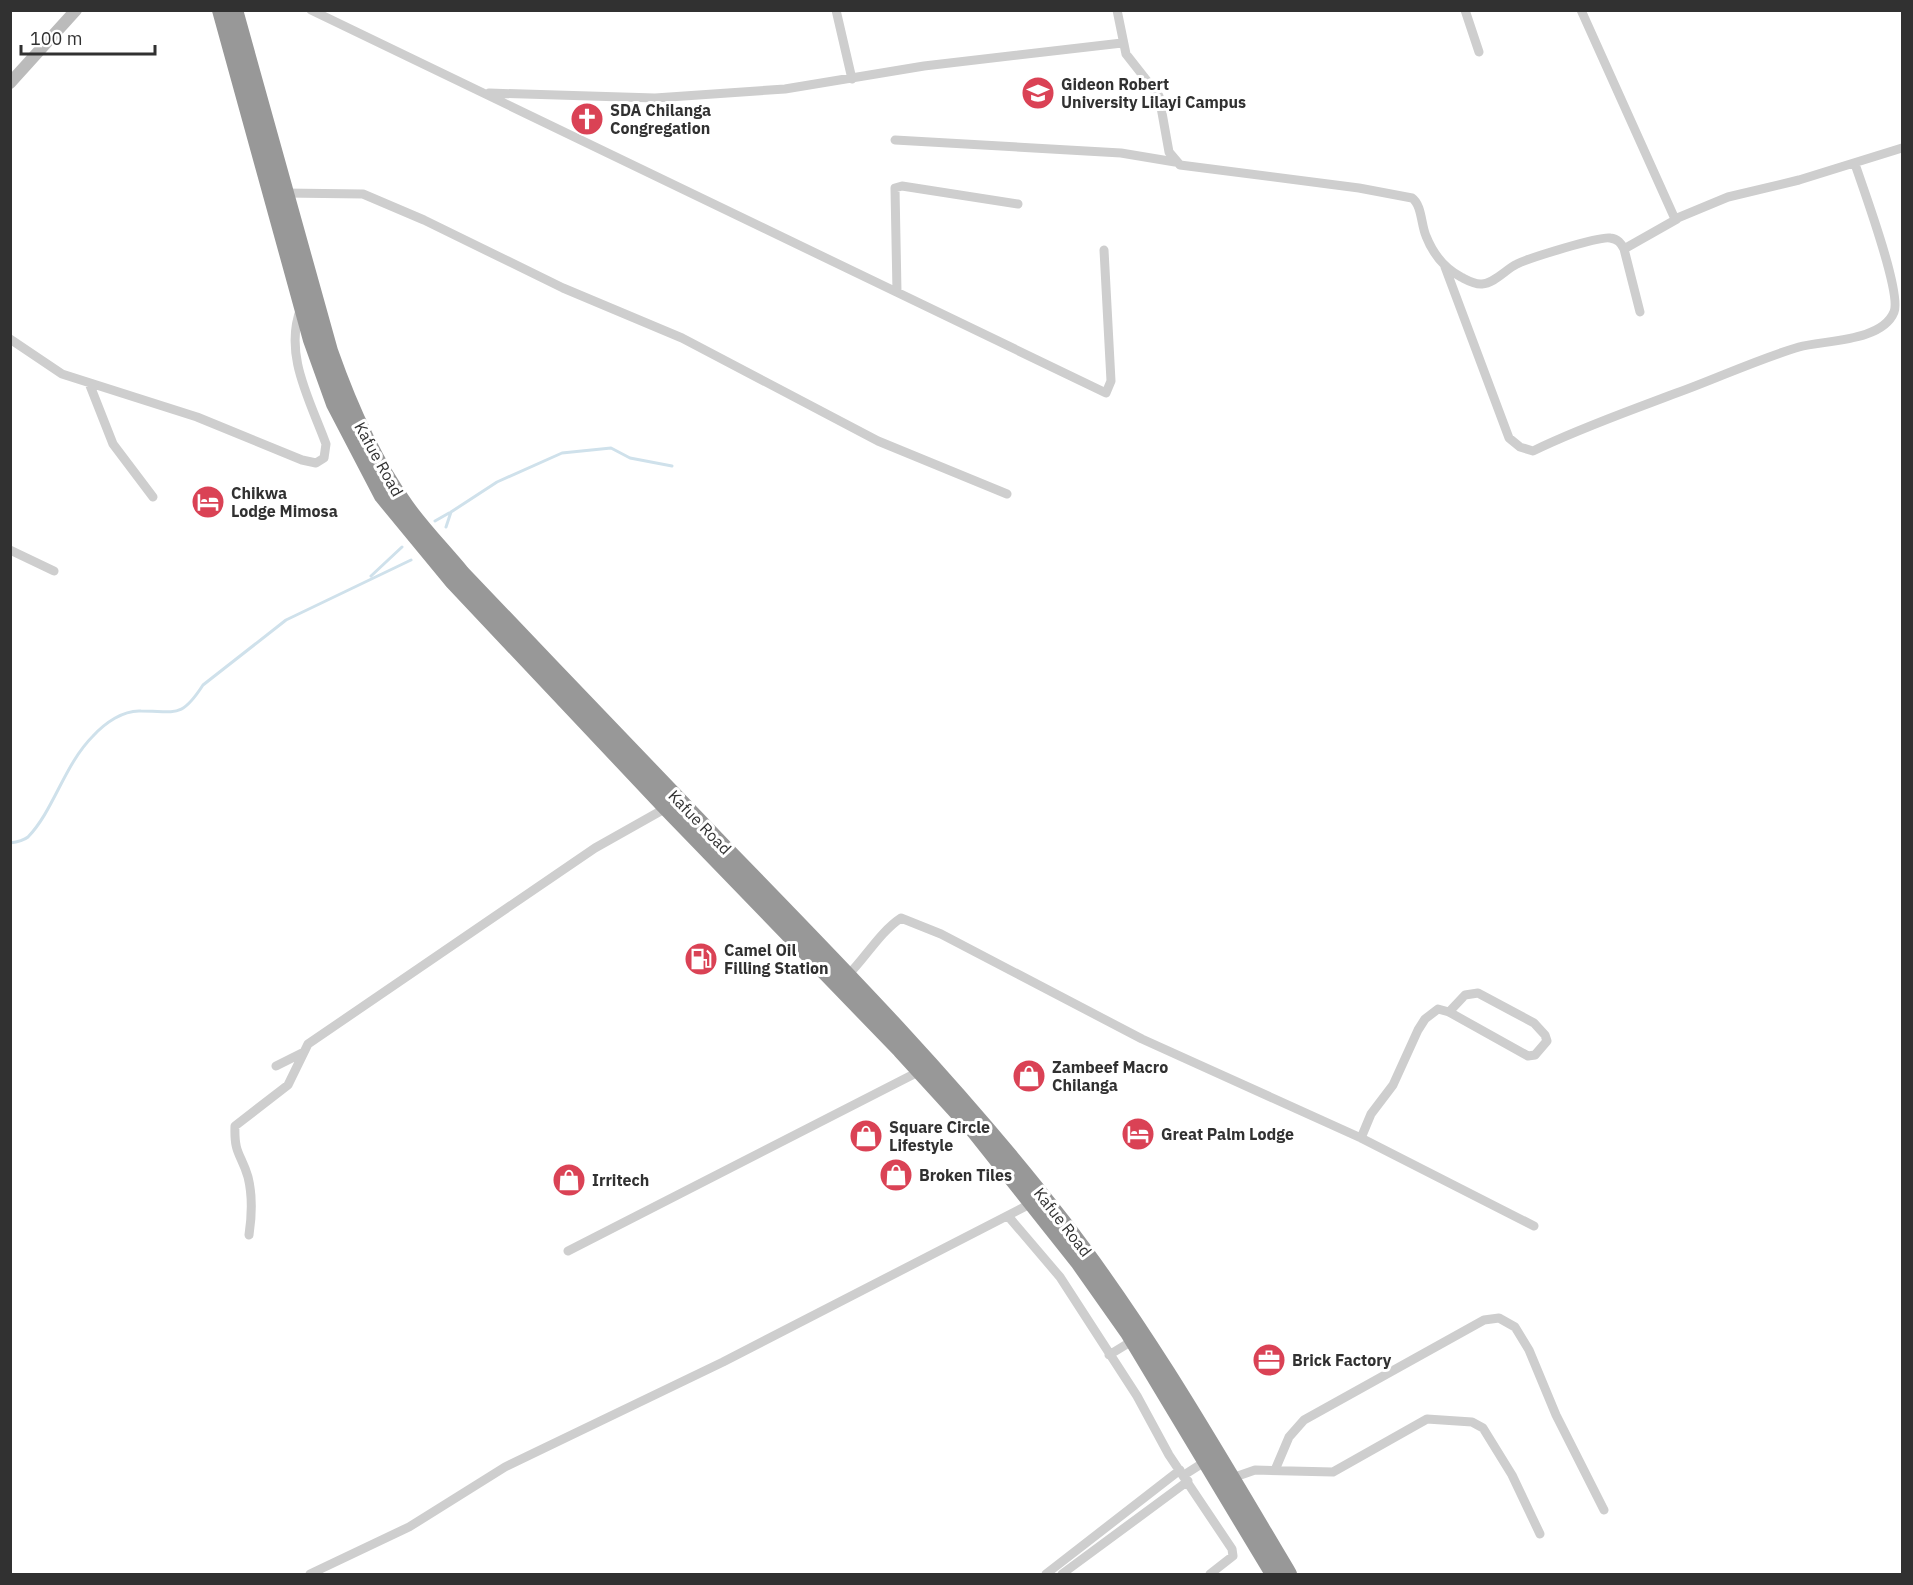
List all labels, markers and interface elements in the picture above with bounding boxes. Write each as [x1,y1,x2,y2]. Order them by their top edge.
scale bar [21,18,154,56]
text: 100 m [30,27,82,50]
place label: Gideon Robert University Lilayi Campus [1061,74,1246,112]
school or university icon: Gideon Robert University Lilayi Campus [1020,75,1056,111]
place label: SDA Chilanga Congregation [610,100,711,138]
church icon: SDA Chilanga Congregation [569,101,605,137]
street label: Kafue Road [350,418,408,500]
place label: Chikwa Lodge Mimosa [231,483,338,521]
hotel icon: Chikwa Lodge Mimosa [190,484,226,520]
street label: Kafue Road [664,786,736,858]
place label: Camel Oil Filling Station [724,940,829,978]
fuel station icon: Camel Oil Filling Station [683,941,719,977]
place label: Zambeef Macro Chilanga [1052,1057,1168,1095]
shop icon: Zambeef Macro Chilanga [1011,1058,1047,1094]
hotel icon: Great Palm Lodge [1120,1116,1156,1152]
place label: Square Circle Lifestyle [889,1117,990,1155]
shop icon: Square Circle Lifestyle [848,1118,884,1154]
place label: Great Palm Lodge [1161,1124,1294,1144]
shop icon: Broken Tiles [878,1157,914,1193]
shop icon: Irritech [551,1162,587,1198]
place label: Broken Tiles [919,1165,1012,1185]
place label: Irritech [592,1170,649,1190]
street label: Kafue Road [1030,1184,1096,1260]
office icon: Brick Factory [1251,1342,1287,1378]
place label: Brick Factory [1292,1350,1392,1370]

